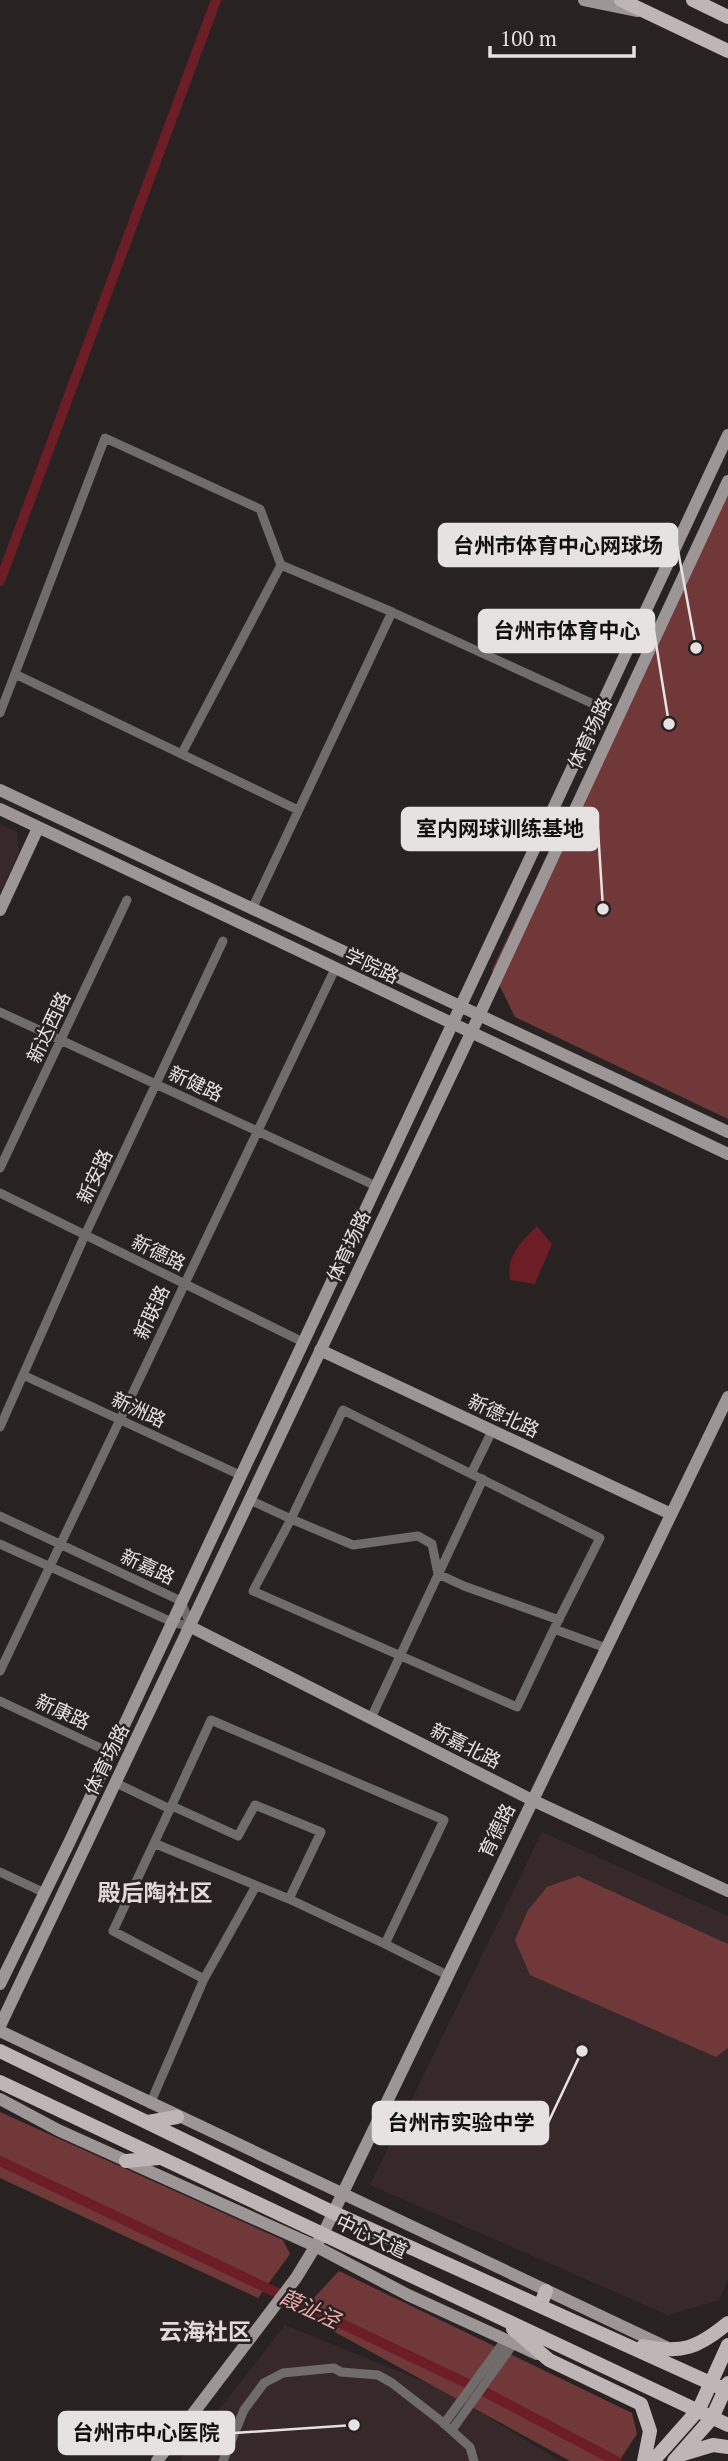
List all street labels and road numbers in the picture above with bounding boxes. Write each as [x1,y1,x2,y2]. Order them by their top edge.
street label: 体育场路 [562,693,616,773]
street label: 学院路 [341,942,403,988]
street label: 新达西路 [21,987,75,1067]
street label: 新健路 [165,1060,227,1106]
street label: 新安路 [71,1145,117,1207]
street label: 体育场路 [321,1206,375,1286]
street label: 新德路 [128,1228,190,1276]
street label: 新联路 [128,1281,174,1343]
street label: 新洲路 [108,1386,170,1432]
street label: 新德北路 [464,1388,544,1442]
street label: 新嘉路 [117,1543,179,1589]
street label: 新康路 [32,1688,94,1734]
street label: 新嘉北路 [426,1717,506,1773]
street label: 体育场路 [78,1719,134,1799]
street label: 育德路 [472,1799,520,1861]
street label: 中心大道 [332,2209,412,2263]

